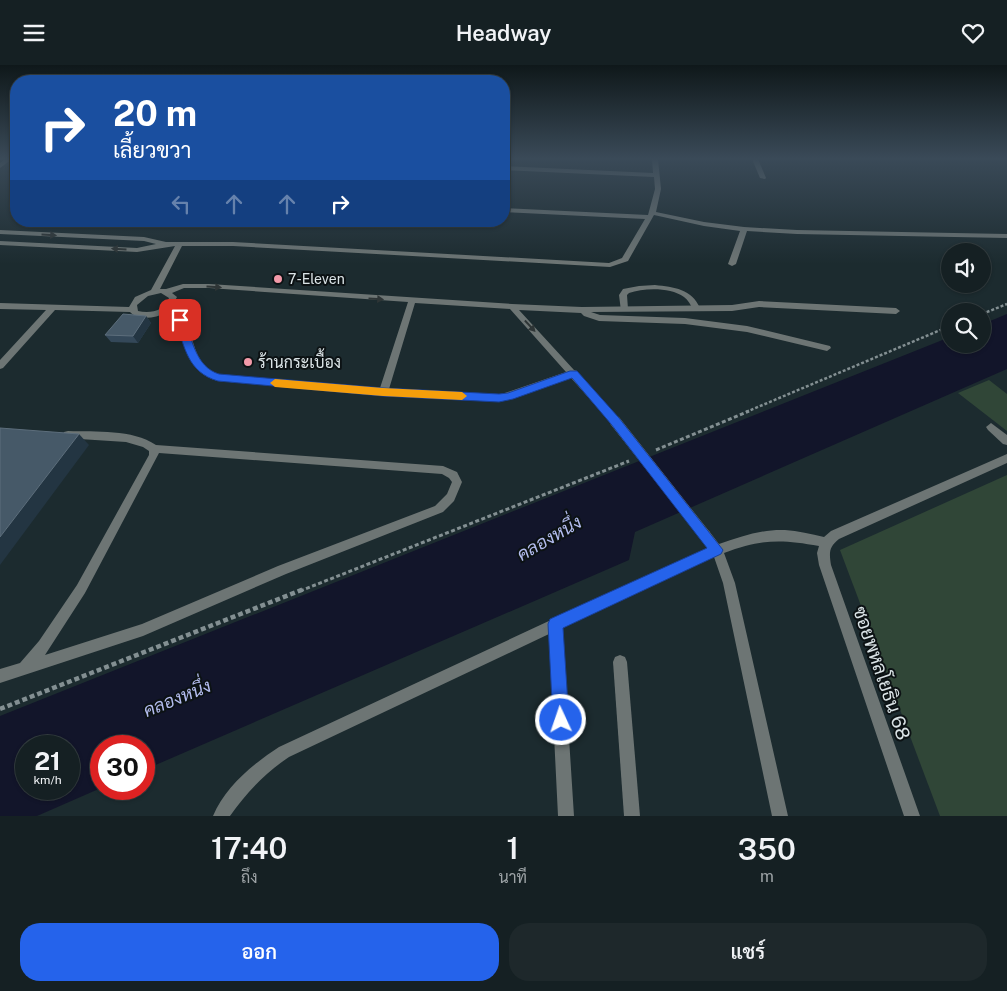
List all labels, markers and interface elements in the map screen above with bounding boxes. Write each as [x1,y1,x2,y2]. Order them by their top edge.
icon: menu [20,19,48,47]
icon: heart [959,19,987,47]
text: Headway [456,20,551,46]
text: 20 m [113,93,197,134]
icon: right [30,95,95,160]
text: เลี้ยวขวา [113,137,191,163]
icon: left [167,190,195,218]
icon: ahead [220,190,248,218]
icon: ahead [273,190,301,218]
icon: right [326,190,354,218]
one-way arrow [41,231,57,239]
map controls [941,243,991,353]
button: sound [941,243,991,293]
one-way arrow [111,245,127,253]
place label: 7-Eleven [288,271,345,287]
marker: 7-Eleven [272,273,284,285]
one-way arrow [206,283,222,291]
one-way arrow [368,295,384,303]
pin [159,299,201,341]
button: search [941,303,991,353]
icon: arrive [166,306,194,334]
one-way arrow [524,320,536,332]
place label: ร้านกระเบื้อง [258,348,341,372]
marker: ร้านกระเบื้อง [242,356,254,368]
water label: คลองหนึ่ง [510,507,585,565]
street label: ซอยพหลโยธิน 68 [849,603,916,743]
water label: คลองหนึ่ง [138,670,214,721]
position arrow [534,693,586,745]
speed limit sign: 30 [90,735,155,800]
text: 21 [34,746,61,776]
text: km/h [33,773,62,787]
text: 17:40 [211,830,287,866]
text: 1 [506,830,519,866]
text: 350 [738,831,796,867]
text: m [760,867,774,886]
text: ถึง [241,868,258,887]
text: นาที [498,868,527,887]
button: ออก [20,923,499,981]
button: แชร์ [509,923,987,981]

